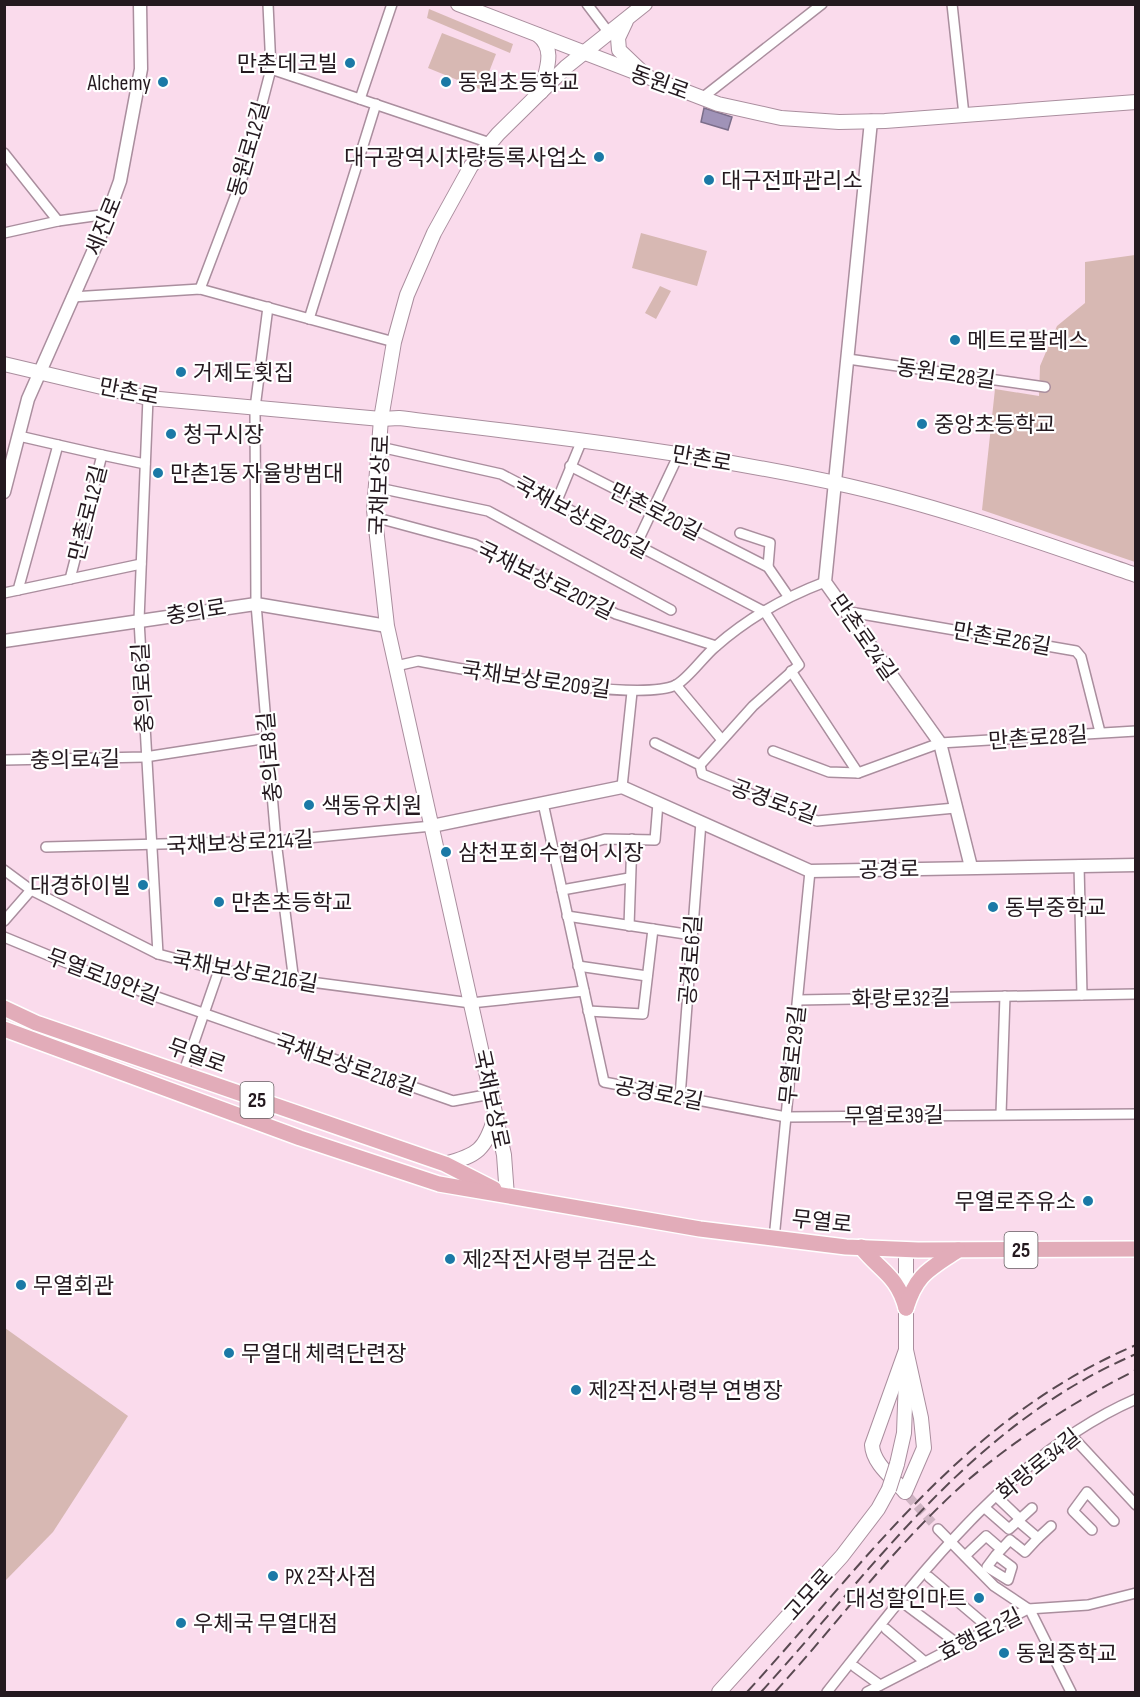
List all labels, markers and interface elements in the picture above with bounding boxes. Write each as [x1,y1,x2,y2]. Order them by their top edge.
place label: 만촌데코빌 [237,51,338,78]
marker: 만촌데코빌 [343,56,357,70]
street label: 동원로 [626,60,693,106]
place label: Alchemy [87,70,152,97]
place label: 동원초등학교 [458,70,579,97]
marker: Alchemy [156,75,170,89]
marker: 동원초등학교 [439,75,453,89]
street label: 동원로12길 [223,99,276,200]
place label: 대구광역시차량등록사업소 [344,145,587,172]
marker: 대구광역시차량등록사업소 [592,150,606,164]
place label: 대구전파관리소 [721,168,863,195]
marker: 대구전파관리소 [702,173,716,187]
street label: 세진로 [80,193,128,260]
place label: 메트로팔레스 [967,328,1088,355]
marker: 메트로팔레스 [948,333,962,347]
street label: 동원로28길 [895,354,997,395]
place label: 거제도횟집 [193,360,294,387]
marker: 거제도횟집 [174,365,188,379]
street label: 만촌로 [96,373,161,412]
place label: 중앙초등학교 [934,412,1055,439]
marker: 중앙초등학교 [915,417,929,431]
place label: 청구시장 [183,422,264,449]
marker: 청구시장 [164,427,178,441]
street label: 국채보상로 [365,434,396,536]
street label: 만촌로 [669,441,734,478]
place label: 만촌1동 자율방범대 [170,461,343,488]
street label: 만촌로12길 [64,463,113,564]
marker: 만촌1동 자율방범대 [151,466,165,480]
street label: 국채보상로205길 [509,471,653,565]
street label: 만촌로20길 [605,478,706,547]
street label: 국채보상로207길 [472,537,618,626]
street label: 만촌로24길 [823,590,902,686]
street label: 충의로 [164,594,228,631]
street label: 만촌로26길 [950,618,1053,661]
street label: 충의로6길 [128,642,159,734]
street label: 국채보상로209길 [460,657,612,704]
street label: 충의로8길 [253,711,288,803]
street label: 만촌로28길 [987,722,1089,755]
street label: 충의로4길 [30,746,120,775]
street label: 공경로5길 [727,774,820,830]
place label: 색동유치원 [321,793,422,820]
marker: 색동유치원 [302,798,316,812]
street label: 국채보상로214길 [166,826,314,861]
place label: 삼천포회수협어 시장 [458,840,644,867]
marker: 삼천포회수협어 시장 [439,845,453,859]
street label: 공경로 [858,856,920,885]
place label: 대경하이빌 [30,873,131,900]
marker: 대경하이빌 [136,878,150,892]
place label: 만촌초등학교 [231,890,352,917]
marker: 만촌초등학교 [212,895,226,909]
place label: 동부중학교 [1005,895,1106,922]
marker: 동부중학교 [986,900,1000,914]
street label: 공경로6길 [675,914,708,1006]
street label: 무열로19안길 [42,944,163,1011]
street label: 국채보상로216길 [170,946,320,999]
street label: 화랑로32길 [851,985,951,1014]
street label: 무열로29길 [775,1004,812,1106]
street label: 국채보상로218길 [271,1029,420,1102]
street label: 무열로 [163,1033,230,1079]
street label: 국채보상로 [467,1047,514,1152]
street label: 공경로2길 [612,1073,705,1116]
road number: 25 [240,1082,274,1118]
street label: 무열로39길 [844,1102,944,1131]
place label: 무열로주유소 [955,1189,1076,1216]
marker: 무열로주유소 [1081,1194,1095,1208]
street label: 무열로 [790,1206,853,1239]
road number: 25 [1004,1232,1038,1268]
place label: 제2작전사령부 검문소 [462,1247,657,1274]
marker: 제2작전사령부 검문소 [443,1252,457,1266]
place label: 무열회관 [33,1273,114,1300]
marker: 무열회관 [14,1278,28,1292]
place label: 무열대 체력단련장 [241,1341,406,1368]
marker: 무열대 체력단련장 [222,1346,236,1360]
place label: 제2작전사령부 연병장 [588,1378,783,1405]
marker: 제2작전사령부 연병장 [569,1383,583,1397]
street label: 화랑로34길 [992,1423,1086,1507]
street label: 고모로 [779,1563,839,1627]
place label: PX 2작사점 [285,1564,377,1591]
marker: PX 2작사점 [266,1569,280,1583]
place label: 대성할인마트 [846,1586,967,1613]
marker: 대성할인마트 [972,1591,986,1605]
street label: 효행로2길 [934,1603,1027,1668]
place label: 우체국 무열대점 [193,1611,338,1638]
marker: 우체국 무열대점 [174,1616,188,1630]
place label: 동원중학교 [1016,1641,1117,1668]
marker: 동원중학교 [997,1646,1011,1660]

